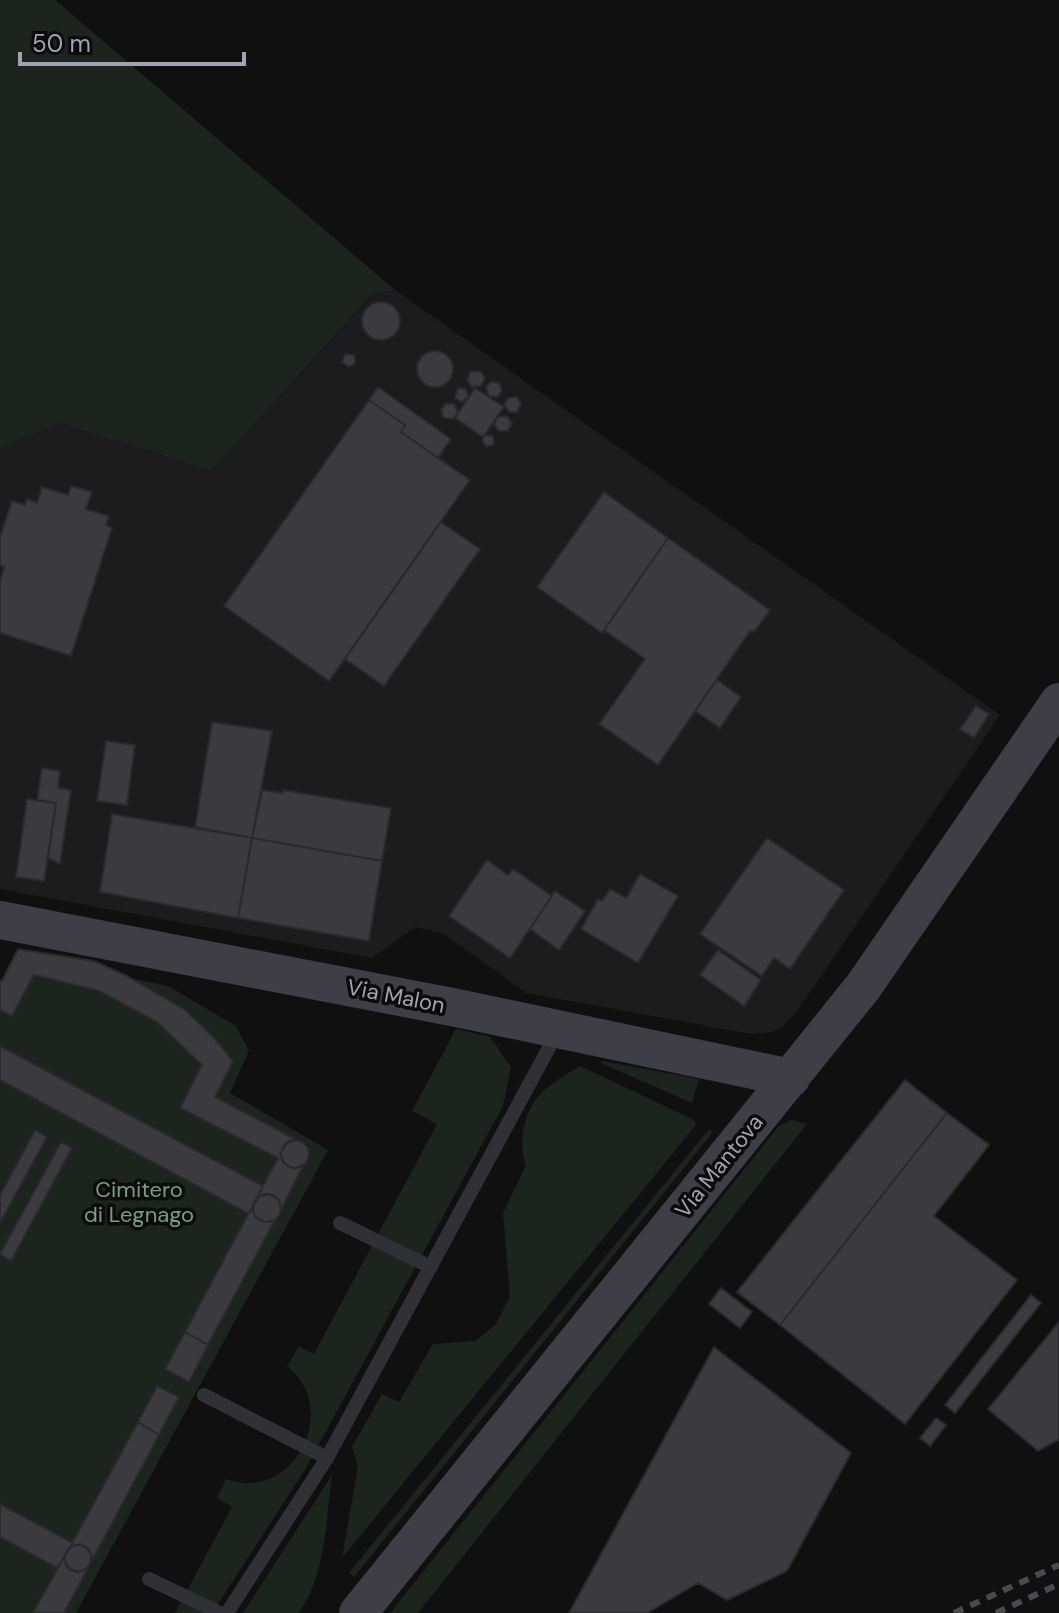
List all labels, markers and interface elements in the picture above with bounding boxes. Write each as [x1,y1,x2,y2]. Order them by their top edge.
scale bar [20,16,244,66]
text: 50 m [32,28,91,59]
street label: Via Malon [345,972,447,1020]
street label: Via Mantova [668,1108,770,1224]
park label: Cimitero di Legnago [84,1175,194,1229]

